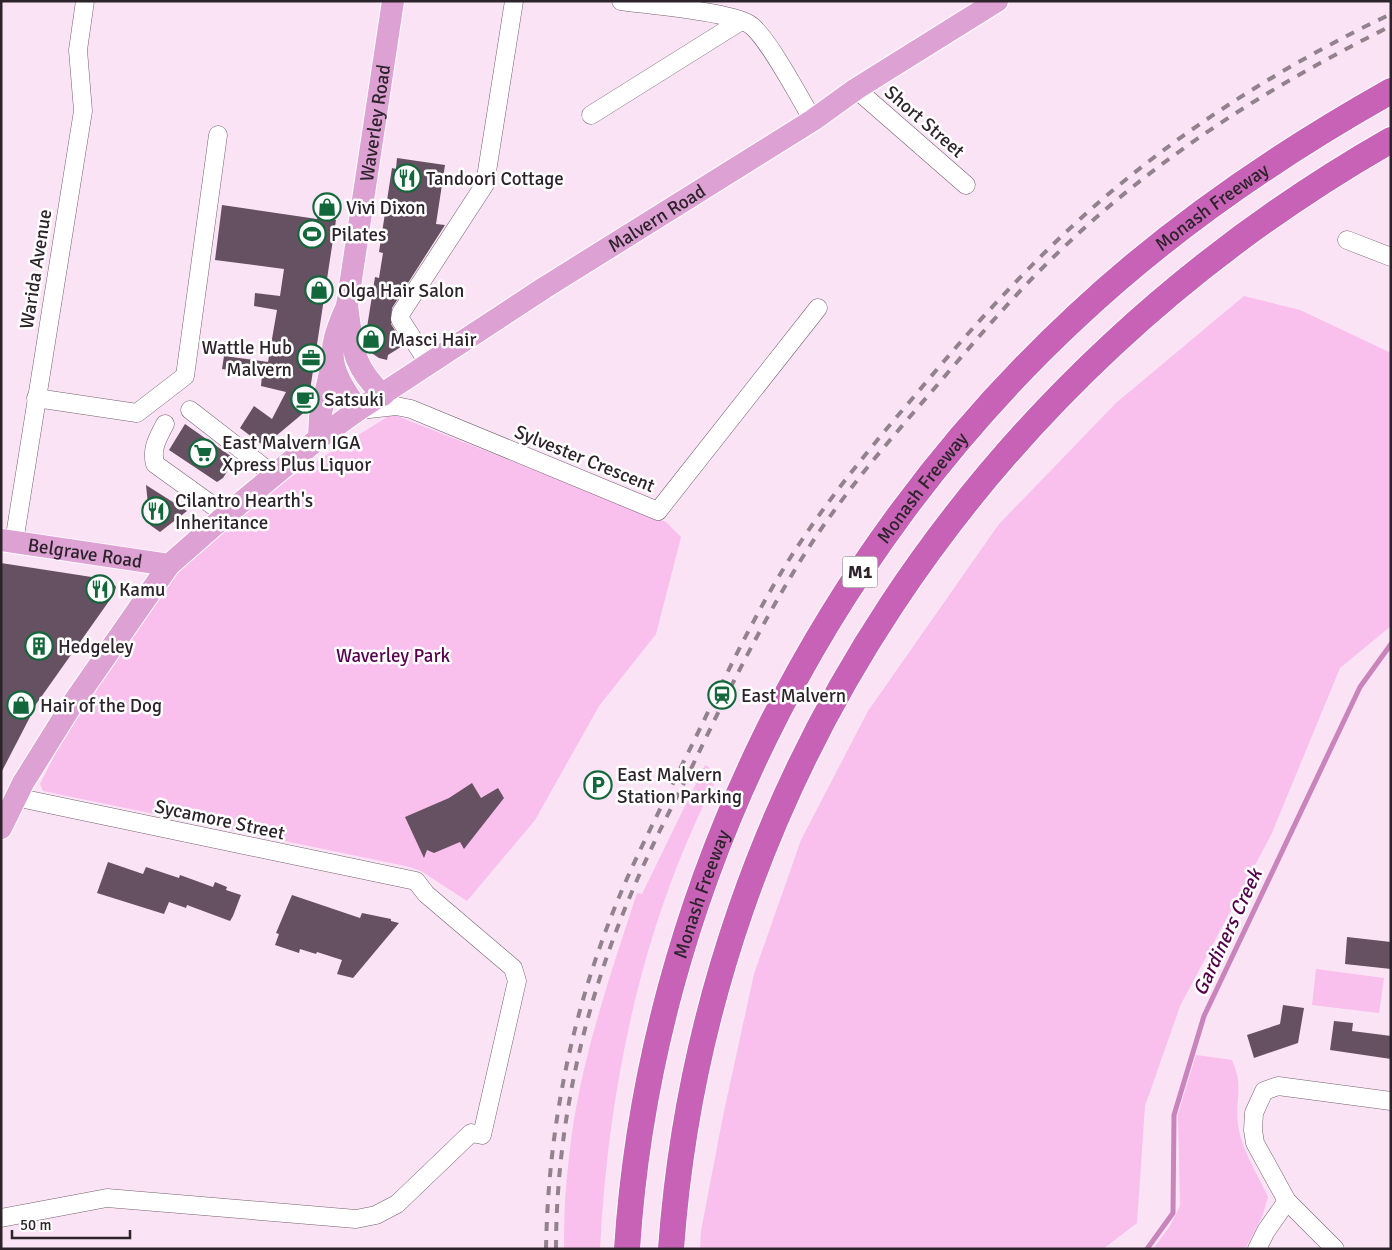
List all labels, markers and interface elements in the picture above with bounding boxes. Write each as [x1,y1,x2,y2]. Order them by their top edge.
street label: Waverley Road [355,63,396,183]
street label: Short Street [879,80,970,163]
street label: Monash Freeway [1150,158,1274,257]
restaurant icon: Tandoori Cottage [392,163,422,193]
place label: Tandoori Cottage [426,167,564,191]
street label: Malvern Road [604,179,710,258]
shop icon: Vivi Dixon [312,192,342,222]
place label: Vivi Dixon [346,196,426,220]
street label: Warida Avenue [15,208,57,331]
sports icon: Pilates [297,219,327,249]
place label: Pilates [331,223,386,247]
shop icon: Olga Hair Salon [304,275,334,305]
place label: Olga Hair Salon [338,279,464,303]
shop icon: Masci Hair [356,324,386,354]
place label: Masci Hair [390,328,476,352]
place label: Wattle Hub Malvern [202,336,292,382]
office icon: Wattle Hub Malvern [296,343,326,373]
cafe icon: Satsuki [290,384,320,414]
place label: Satsuki [324,388,384,412]
street label: Sylvester Crescent [511,420,659,498]
street label: Monash Freeway [872,427,974,548]
place label: East Malvern IGA Xpress Plus Liquor [222,431,371,477]
supermarket icon: East Malvern IGA Xpress Plus Liquor [188,438,218,468]
place label: Cilantro Hearth's Inheritance [175,489,313,535]
restaurant icon: Cilantro Hearth's Inheritance [141,496,171,526]
street label: Belgrave Road [26,533,144,574]
road number: M1 [842,556,878,588]
restaurant icon: Kamu [85,574,115,604]
place label: Kamu [119,578,166,602]
building icon: Hedgeley [24,631,54,661]
place label: Hedgeley [58,635,134,659]
park label: Waverley Park [336,644,450,668]
station icon: East Malvern [707,680,737,710]
place label: East Malvern [741,684,846,708]
shop icon: Hair of the Dog [6,690,36,720]
place label: Hair of the Dog [40,694,162,718]
place label: East Malvern Station Parking [617,763,742,809]
parking icon: East Malvern Station Parking [583,770,613,800]
street label: Sycamore Street [153,794,287,846]
street label: Monash Freeway [669,826,736,961]
water label: Gardiners Creek [1187,863,1268,999]
scale bar [12,1208,130,1240]
text: 50 m [20,1216,51,1234]

